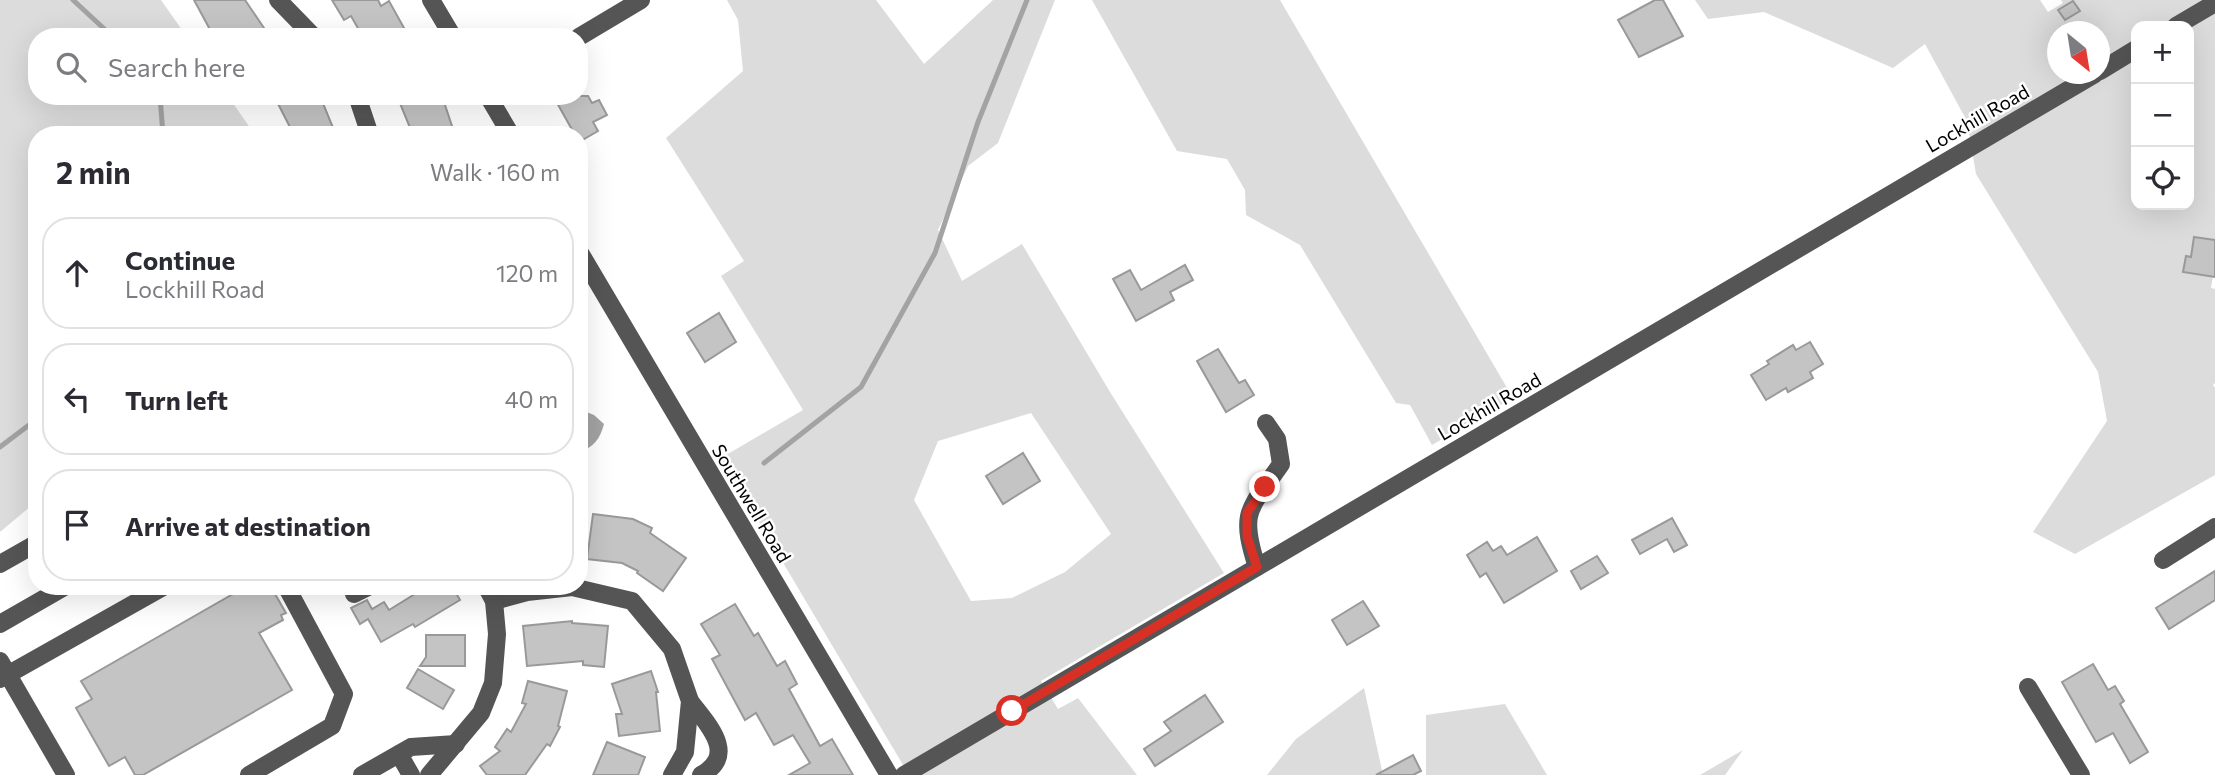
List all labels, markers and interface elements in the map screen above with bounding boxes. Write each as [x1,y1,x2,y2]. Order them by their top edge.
north arrow [2047,21,2110,84]
map controls [2131,21,2194,210]
button: + [2131,21,2194,84]
search box [28,28,588,105]
icon: search [52,48,90,86]
text: Search here [108,51,246,82]
street label: Lockhill Road [1921,79,2033,157]
button: − [2131,84,2194,147]
button: locate [2131,147,2194,210]
text: 2 min [56,153,131,190]
text: Walk · 160 m [430,158,560,186]
text: Continue [125,244,235,275]
icon: ahead [58,254,96,292]
text: 120 m [496,259,558,287]
text: Lockhill Road [125,275,265,303]
street label: Lockhill Road [1433,367,1545,445]
icon: left [58,380,96,418]
text: Turn left [125,384,228,415]
text: 40 m [505,385,558,413]
street label: Southwell Road [708,440,796,566]
route end [1249,471,1280,502]
icon: arrive [58,506,96,544]
text: Arrive at destination [125,510,371,541]
route start [996,695,1027,726]

